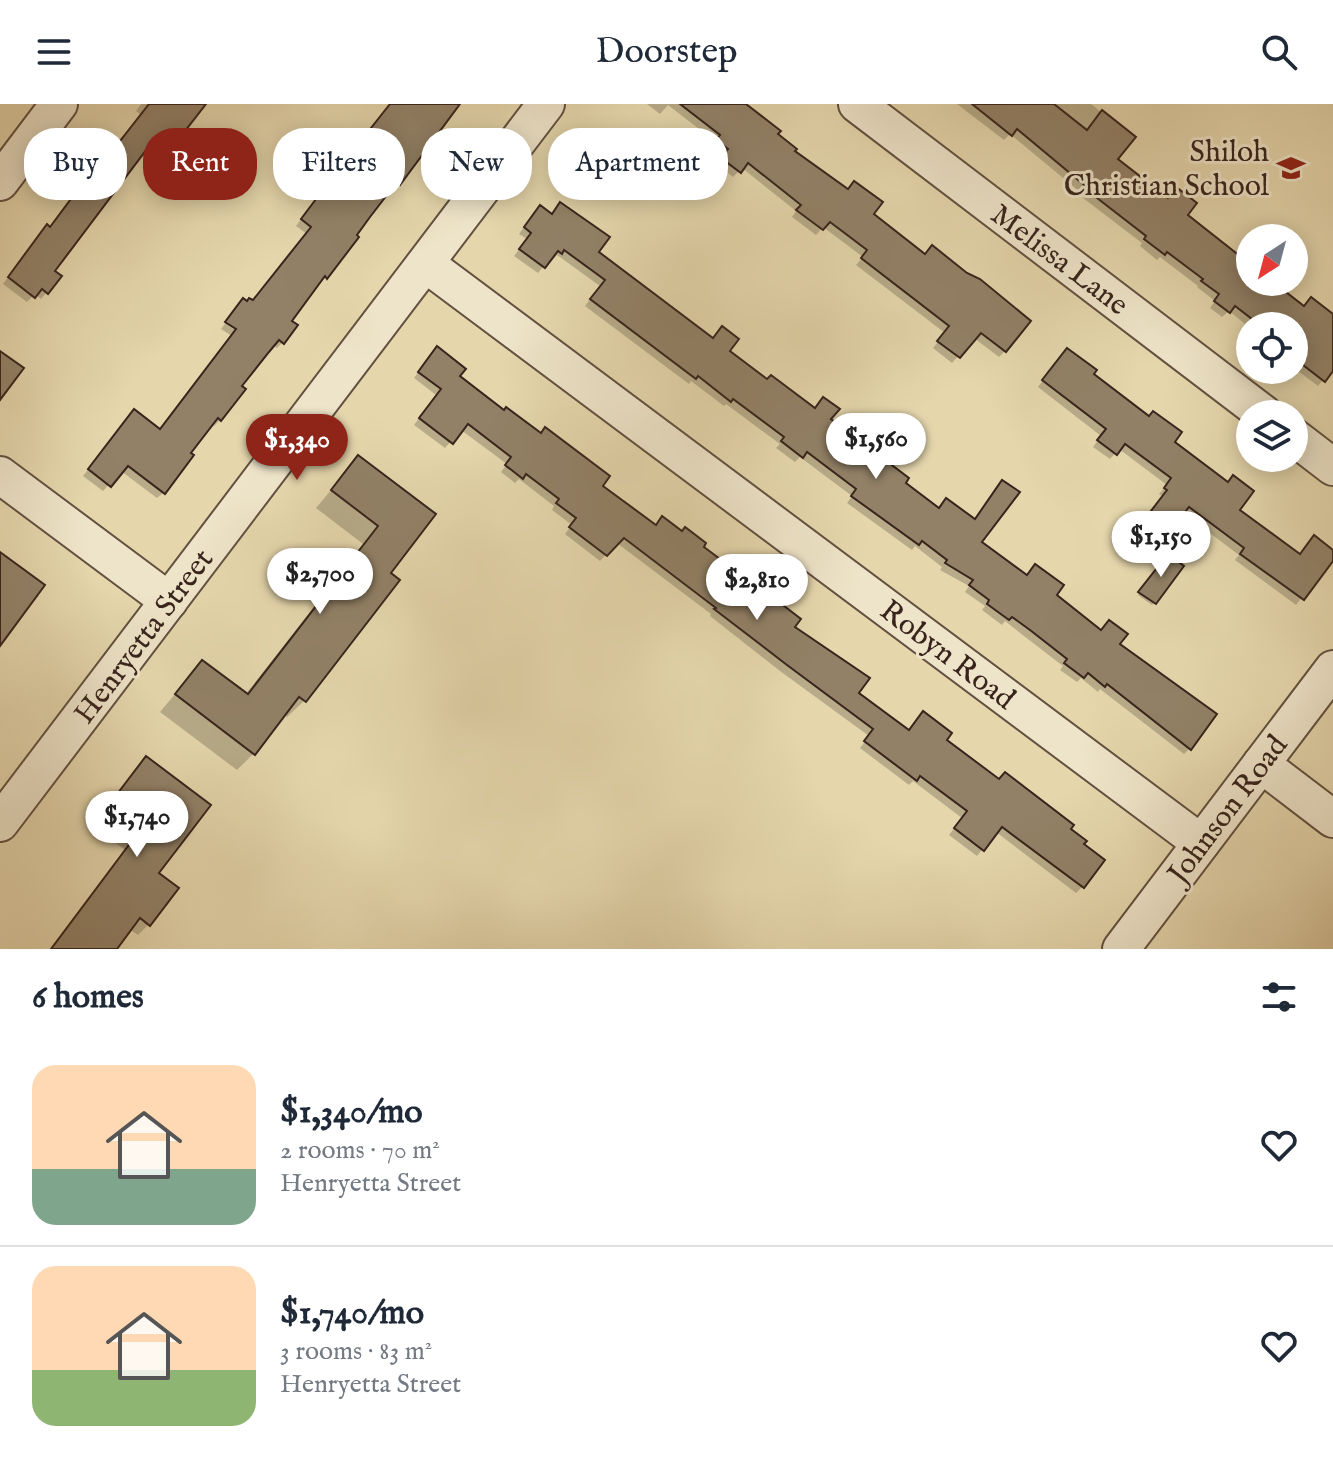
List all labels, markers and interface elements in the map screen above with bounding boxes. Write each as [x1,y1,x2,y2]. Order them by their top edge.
text: Doorstep [596,29,737,75]
icon: menu [32,30,76,74]
icon: search [1257,30,1301,74]
chip: Buy [24,128,127,200]
chip: Rent [143,128,257,200]
chip: Filters [273,128,405,200]
chip: New [421,128,532,200]
chip: Apartment [548,128,728,200]
place label: Shiloh Christian School [1064,134,1270,206]
school or university icon: Shiloh Christian School [1276,153,1306,183]
street label: Melissa Lane [982,196,1135,325]
north arrow [1236,224,1308,296]
map controls [1236,224,1308,472]
button: locate [1236,312,1308,384]
button: layers [1236,400,1308,472]
pin: $1,560 [811,413,941,481]
pin: $1,340 [232,414,362,482]
text: $1,560 [844,422,908,455]
text: $1,340 [264,423,330,456]
pin: $1,150 [1096,511,1226,579]
text: $1,150 [1130,520,1192,553]
street label: Henryetta Street [67,542,223,732]
pin: $2,700 [255,548,385,616]
pin: $2,810 [692,554,822,622]
text: $2,700 [285,557,355,590]
text: $2,810 [724,563,790,596]
street label: Robyn Road [872,592,1023,719]
street label: Johnson Road [1159,728,1297,894]
pin: $1,740 [72,791,202,859]
text: $1,740 [103,800,171,833]
icon: filters [1257,975,1301,1019]
text: 6 homes [32,976,144,1019]
text: $1,340/mo [280,1091,423,1134]
icon: home [96,1097,192,1193]
icon: heart [1257,1123,1301,1167]
text: 2 rooms · 70 m² [280,1134,440,1167]
text: Henryetta Street [280,1167,461,1200]
text: $1,740/mo [280,1292,424,1335]
icon: home [96,1298,192,1394]
icon: heart [1257,1324,1301,1368]
text: 3 rooms · 83 m² [280,1335,432,1368]
text: Henryetta Street [280,1368,461,1401]

